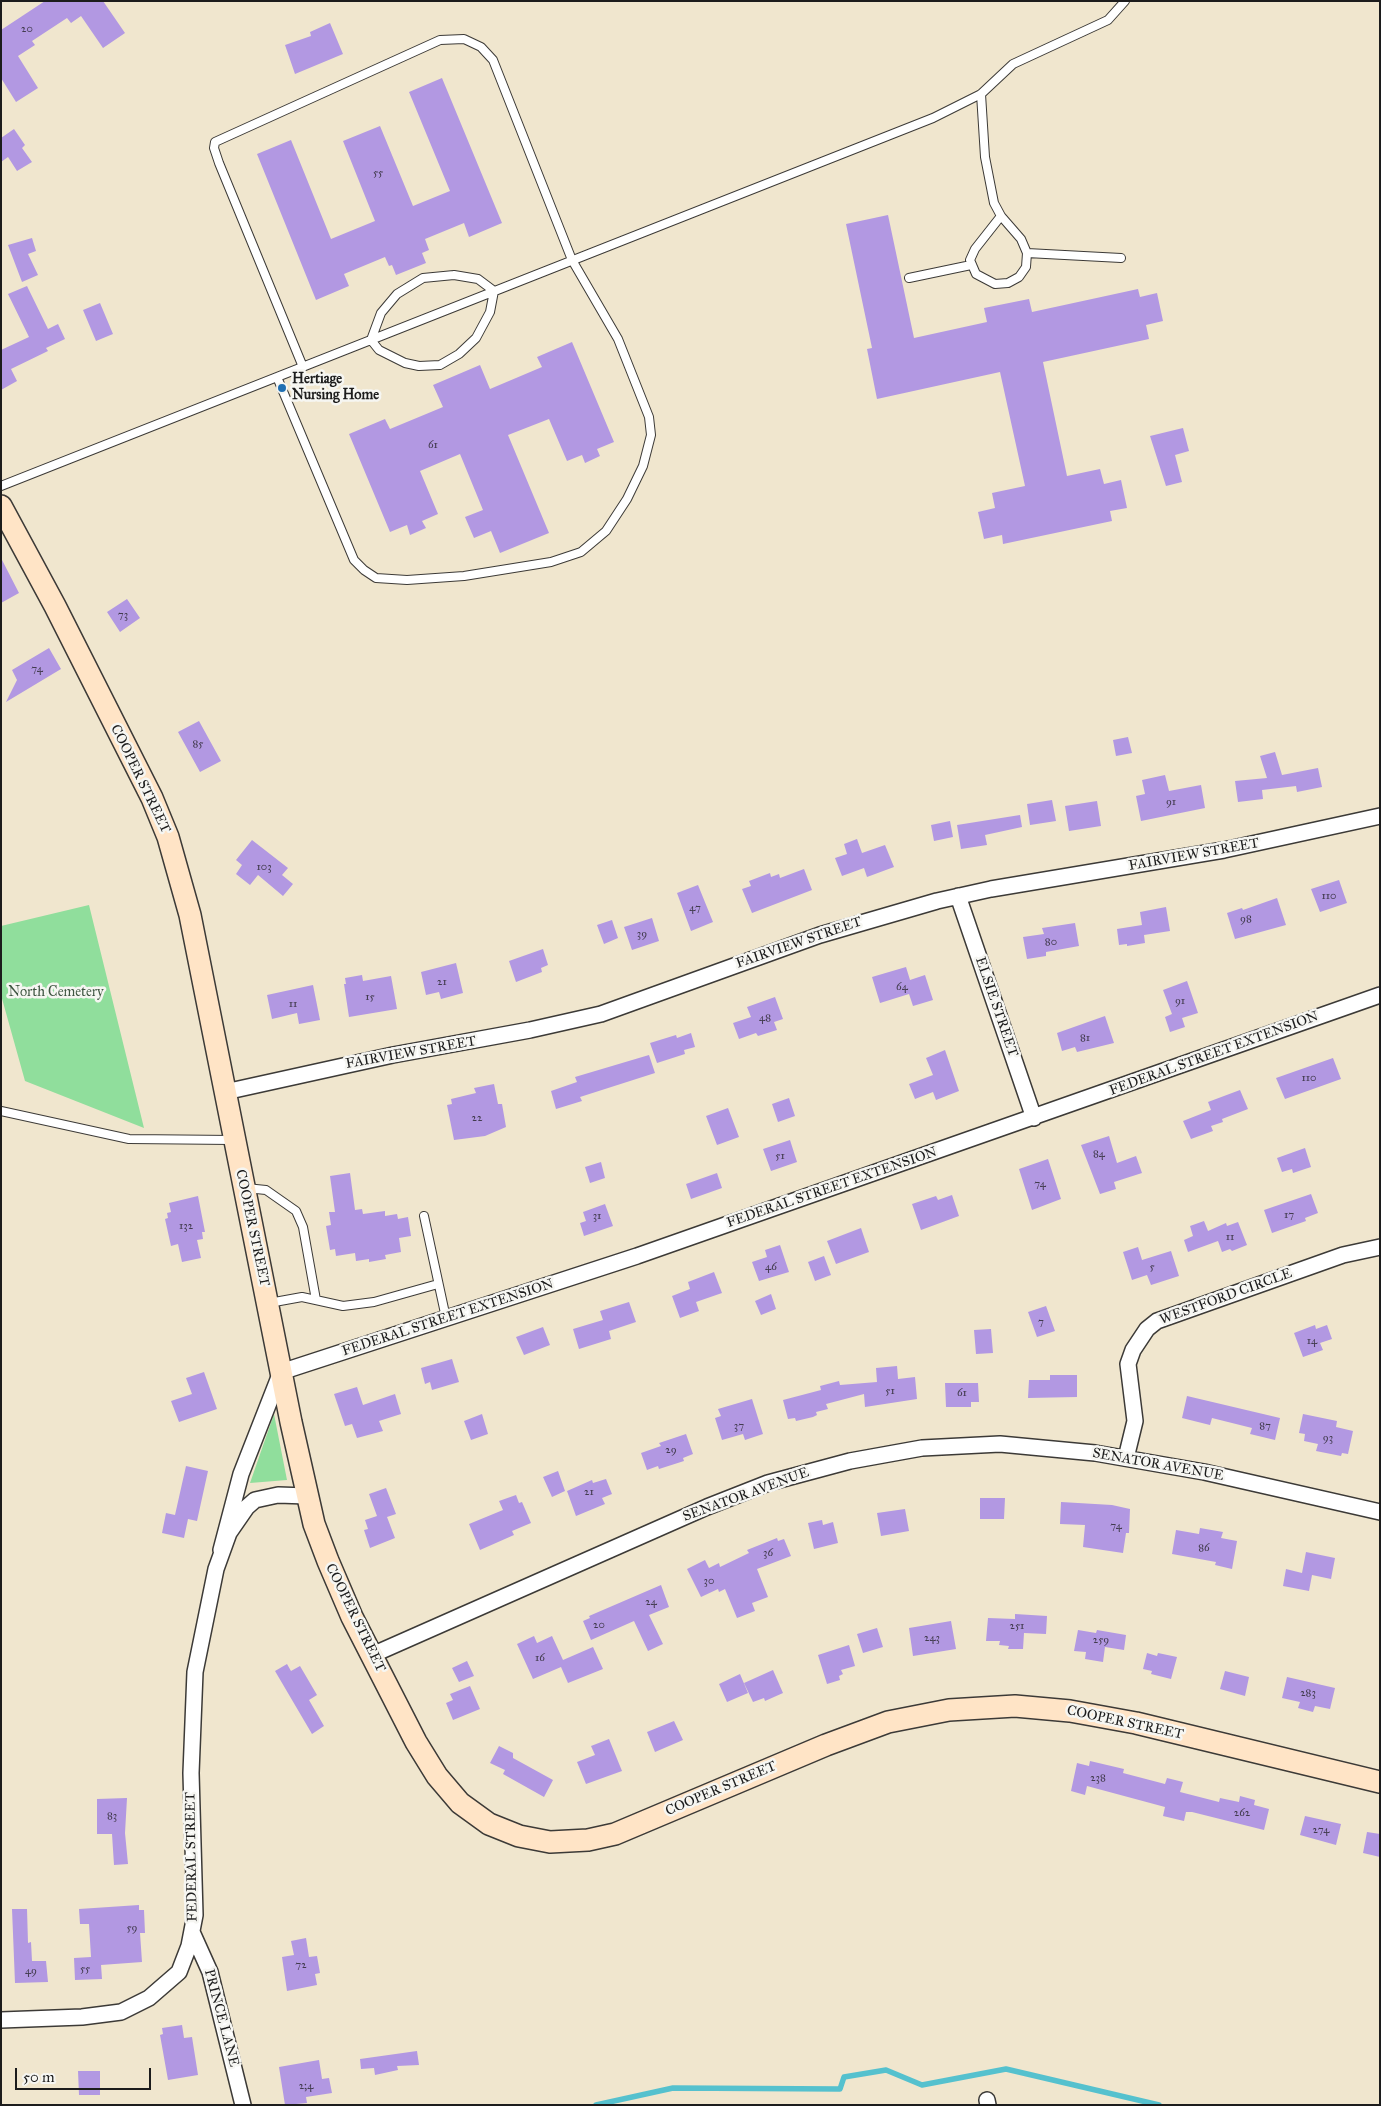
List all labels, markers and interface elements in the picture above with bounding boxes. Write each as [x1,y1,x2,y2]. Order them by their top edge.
house number: 20 [21,22,33,36]
house number: 55 [373,166,383,180]
place label: Hertiage Nursing Home [292,372,379,404]
marker: Hertiage Nursing Home [276,382,288,394]
house number: 61 [428,438,438,452]
house number: 73 [118,608,128,622]
house number: 74 [31,662,43,676]
street label: COOPER STREET [106,722,174,836]
house number: 85 [193,737,203,751]
house number: 91 [1166,795,1176,809]
street label: FAIRVIEW STREET [1128,835,1260,875]
house number: 103 [256,860,272,874]
house number: 110 [1321,889,1337,903]
house number: 47 [689,901,701,915]
house number: 98 [1240,912,1252,926]
street label: FAIRVIEW STREET [734,914,864,972]
house number: 39 [637,927,647,941]
house number: 80 [1045,935,1057,949]
street label: ELSIE STREET [971,955,1021,1059]
house number: 21 [437,975,447,989]
house number: 64 [896,980,908,994]
park label: North Cemetery [8,985,104,1001]
house number: 15 [365,990,375,1004]
house number: 91 [1175,994,1185,1008]
house number: 11 [289,997,297,1011]
street label: FEDERAL STREET EXTENSION [1107,1008,1321,1100]
house number: 48 [759,1011,771,1025]
house number: 81 [1080,1031,1090,1045]
street label: FAIRVIEW STREET [345,1033,477,1073]
house number: 110 [1301,1071,1317,1085]
house number: 22 [472,1111,482,1125]
street label: FEDERAL STREET EXTENSION [725,1144,939,1232]
house number: 84 [1093,1147,1105,1161]
house number: 51 [775,1149,785,1163]
street label: COOPER STREET [231,1168,273,1288]
house number: 74 [1034,1177,1046,1191]
house number: 17 [1284,1208,1294,1222]
house number: 31 [593,1209,601,1223]
house number: 132 [179,1219,193,1233]
house number: 11 [1226,1230,1234,1244]
house number: 46 [765,1260,777,1274]
house number: 5 [1149,1260,1155,1274]
street label: WESTFORD CIRCLE [1158,1265,1294,1329]
street label: FEDERAL STREET EXTENSION [340,1276,556,1360]
house number: 7 [1038,1315,1044,1329]
house number: 14 [1307,1334,1317,1348]
house number: 51 [885,1384,895,1398]
house number: 61 [957,1386,967,1400]
house number: 37 [734,1419,744,1433]
house number: 87 [1259,1419,1271,1433]
house number: 93 [1323,1431,1333,1445]
house number: 29 [665,1443,677,1457]
street label: SENATOR AVENUE [1091,1445,1225,1485]
street label: SENATOR AVENUE [681,1464,811,1526]
house number: 21 [584,1485,594,1499]
house number: 74 [1110,1519,1122,1533]
house number: 86 [1198,1541,1210,1555]
house number: 36 [763,1546,773,1560]
street label: COOPER STREET [321,1561,389,1675]
house number: 30 [704,1574,714,1588]
house number: 24 [645,1595,657,1609]
house number: 20 [593,1618,605,1632]
house number: 251 [1010,1619,1024,1633]
house number: 243 [924,1631,940,1645]
house number: 259 [1093,1633,1109,1647]
house number: 16 [535,1651,545,1665]
house number: 283 [1300,1686,1316,1700]
street label: COOPER STREET [1065,1702,1185,1744]
street label: COOPER STREET [663,1758,779,1820]
house number: 238 [1090,1771,1106,1785]
street label: FEDERAL STREET [182,1792,202,1922]
house number: 262 [1234,1806,1250,1820]
house number: 83 [107,1809,117,1823]
house number: 274 [1313,1823,1329,1837]
house number: 59 [126,1921,138,1935]
house number: 72 [295,1958,307,1972]
house number: 55 [80,1962,90,1976]
house number: 49 [25,1964,37,1978]
street label: PRINCE LANE [200,1967,242,2069]
scale bar [18,2058,154,2090]
text: 50 m [23,2068,55,2086]
house number: 2;4 [299,2079,313,2093]

